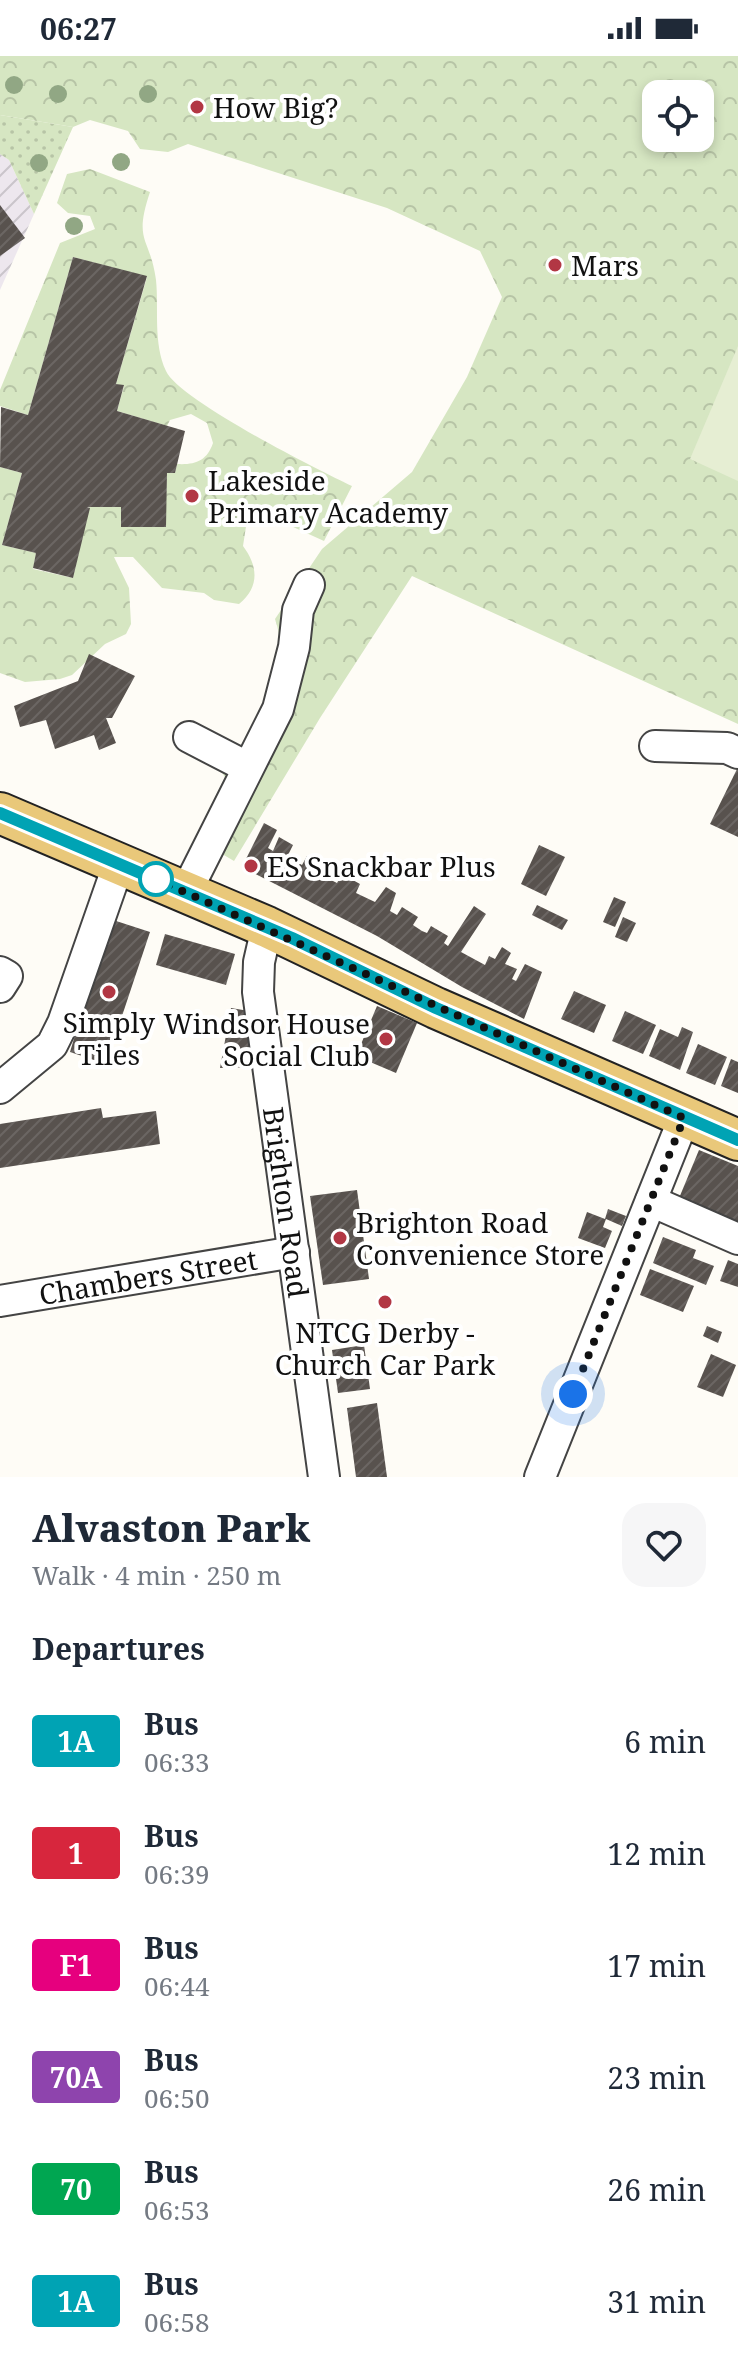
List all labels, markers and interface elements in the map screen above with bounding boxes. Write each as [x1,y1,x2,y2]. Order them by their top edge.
text: 06:27 [40,8,117,49]
map controls [642,80,714,152]
button: locate [642,80,714,152]
place label: How Big? [213,88,338,126]
marker: How Big? [188,98,206,116]
place label: Mars [571,246,639,284]
marker: Mars [546,256,564,274]
place label: Lakeside Primary Academy [208,461,448,531]
marker: Lakeside Primary Academy [183,487,201,505]
place label: ES Snackbar Plus [267,847,496,885]
marker: ES Snackbar Plus [242,857,260,875]
unlabelled marker [139,862,173,896]
marker: Simply Tiles [100,983,118,1001]
place label: Simply Tiles [63,1003,155,1073]
place label: Windsor House Social Club [163,1004,370,1074]
marker: Windsor House Social Club [377,1030,395,1048]
street label: Brighton Road [255,1104,318,1300]
place label: Brighton Road Convenience Store [356,1203,604,1273]
marker: Brighton Road Convenience Store [331,1229,349,1247]
street label: Chambers Street [36,1239,260,1313]
marker: NTCG Derby - Church Car Park [376,1293,394,1311]
place label: NTCG Derby - Church Car Park [275,1313,496,1383]
your location [553,1374,593,1414]
text: Alvaston Park [32,1501,310,1553]
button: heart [622,1503,706,1587]
text: Walk · 4 min · 250 m [32,1557,281,1593]
text: Departures [32,1628,205,1669]
text: Bus [144,1703,199,1744]
text: 6 min [624,1721,706,1762]
text: 1A [58,1722,94,1760]
text: 06:33 [144,1744,210,1780]
text: Bus [144,1815,199,1856]
text: 12 min [607,1833,706,1874]
text: 1 [68,1834,84,1872]
text: 06:39 [144,1856,210,1892]
text: Bus [144,1927,199,1968]
text: 17 min [607,1945,706,1986]
text: F1 [59,1946,93,1984]
text: 06:44 [144,1968,210,2004]
text: Bus [144,2039,199,2080]
text: 23 min [607,2057,706,2098]
text: 70A [50,2058,102,2096]
text: 06:50 [144,2080,210,2116]
text: Bus [144,2151,199,2192]
text: 26 min [607,2169,706,2210]
text: 70 [60,2170,92,2208]
text: 06:53 [144,2192,210,2228]
text: Bus [144,2263,199,2304]
text: 31 min [607,2281,706,2322]
text: 1A [58,2282,94,2320]
text: 06:58 [144,2304,210,2340]

